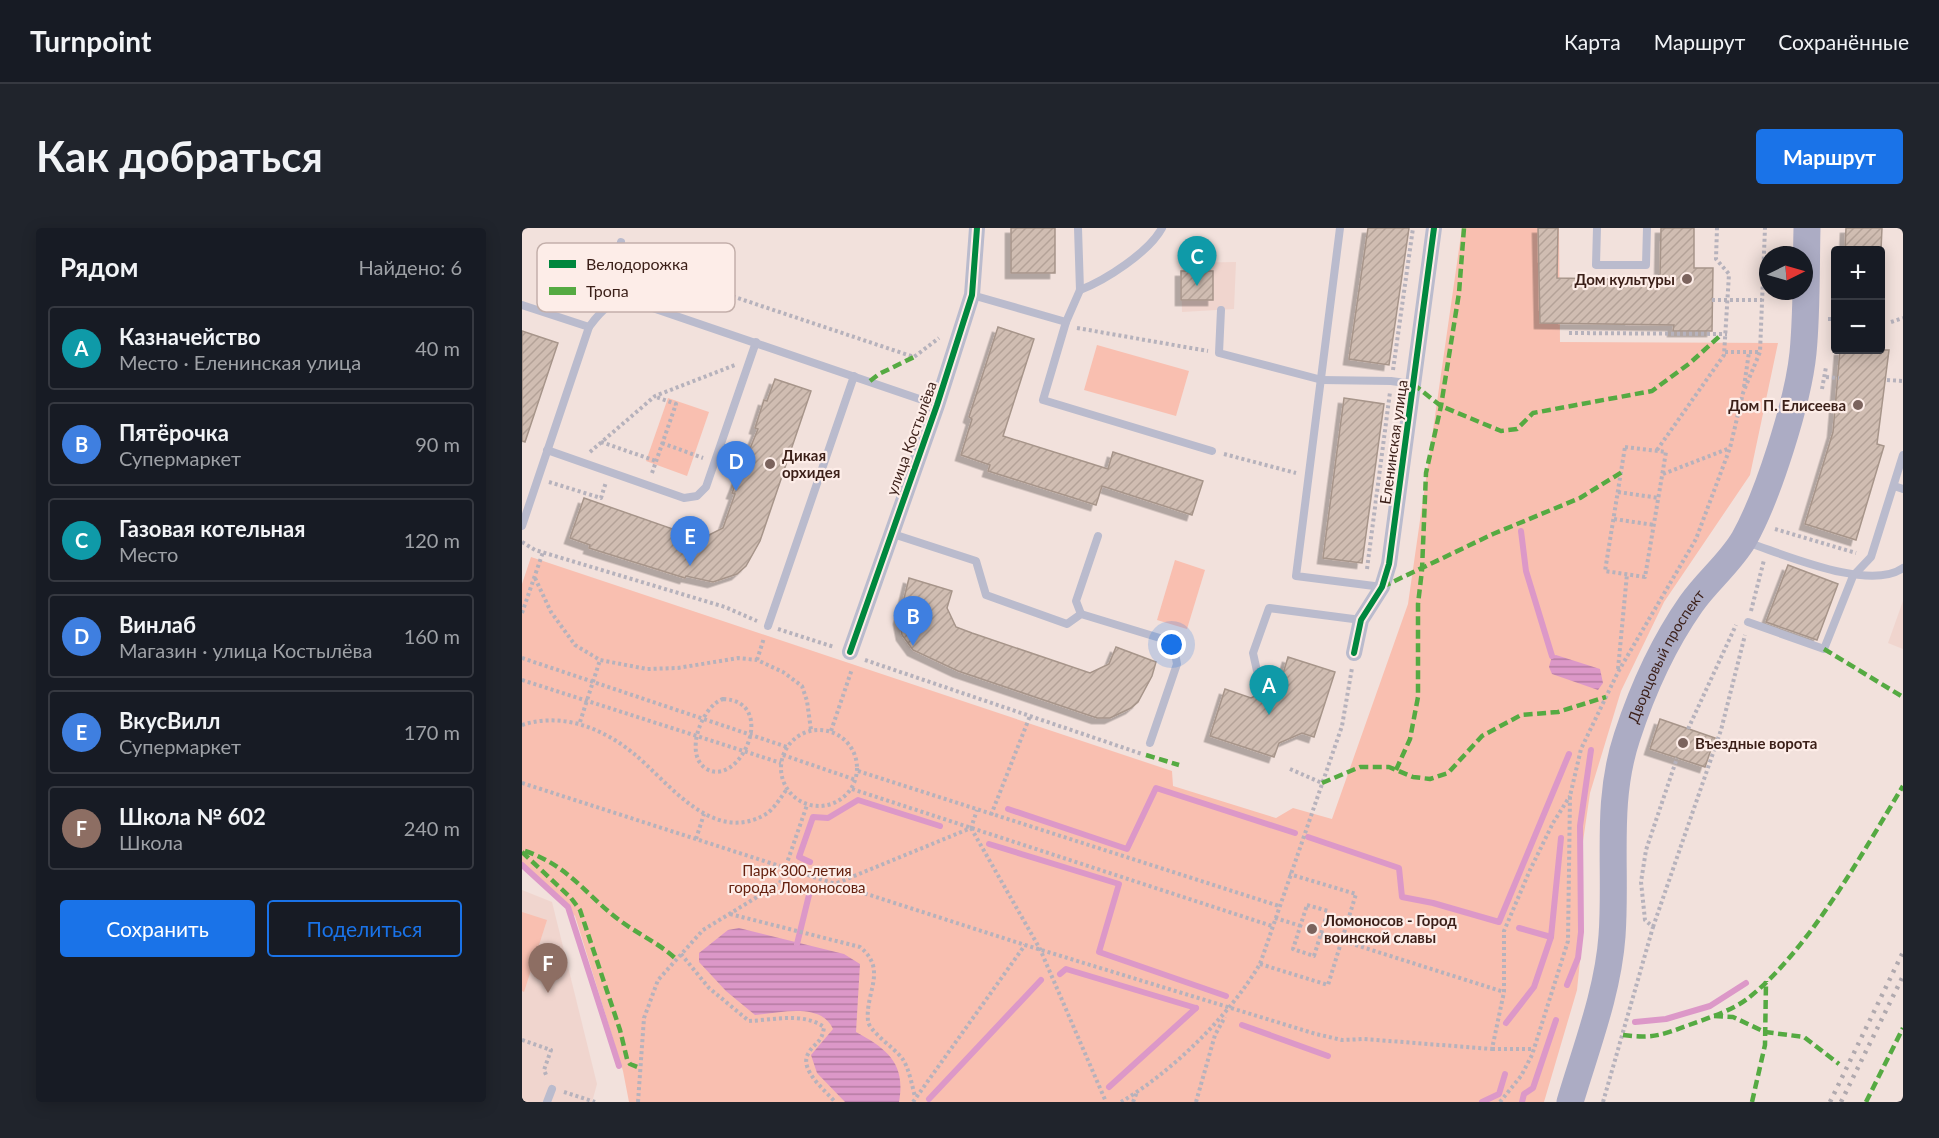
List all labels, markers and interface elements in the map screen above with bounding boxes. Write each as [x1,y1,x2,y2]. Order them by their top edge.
text: Turnpoint [30,24,151,58]
text: Карта [1564,29,1621,54]
text: Маршрут [1654,29,1745,54]
text: Сохранённые [1778,29,1909,54]
button: Маршрут [1756,129,1903,184]
text: Как добраться [36,131,323,181]
pin: C [1178,236,1216,286]
legend [537,243,735,312]
north arrow [1759,246,1813,300]
map controls [1831,246,1885,354]
button: + [1831,246,1885,300]
text: Рядом [60,251,138,283]
text: Велодорожка [586,254,688,273]
text: Найдено: 6 [359,255,462,279]
place label: Дом культуры [1574,270,1675,288]
marker: Дом культуры [1680,272,1694,286]
text: Тропа [586,281,629,300]
button: − [1831,300,1885,354]
text: Казначейство [119,323,261,350]
text: A [75,336,88,360]
text: 40 m [415,336,460,360]
text: Место · Еленинская улица [119,350,361,374]
street label: улица Костылёва [882,379,940,497]
street label: Еленинская улица [1375,379,1411,505]
place label: Дом П. Елисеева [1728,396,1846,414]
marker: Дом П. Елисеева [1851,398,1865,412]
text: Пятёрочка [119,419,229,446]
text: B [75,432,88,456]
text: 90 m [415,432,460,456]
pin: D [716,442,756,491]
text: Супермаркет [119,446,241,470]
place label: Дикая орхидея [782,446,840,481]
marker: Дикая орхидея [763,457,777,471]
text: Газовая котельная [119,515,305,542]
pin: E [670,516,710,566]
text: C [75,528,88,552]
text: 120 m [404,528,460,552]
text: Место [119,542,178,566]
street label: Дворцовый проспект [1624,585,1708,725]
pin: B [894,596,932,646]
text: Винлаб [119,611,196,638]
text: D [74,624,89,648]
text: 160 m [404,624,460,648]
your location [1157,630,1186,659]
text: Магазин · улица Костылёва [119,638,372,662]
pin: A [1250,666,1288,715]
text: ВкусВилл [119,707,221,734]
text: E [76,720,87,744]
text: 170 m [404,720,460,744]
text: Супермаркет [119,734,241,758]
place label: Въездные ворота [1695,734,1817,752]
marker: Въездные ворота [1676,736,1690,750]
text: Школа № 602 [119,803,266,830]
text: F [76,816,87,840]
text: 240 m [404,816,460,840]
text: Школа [119,830,183,854]
park label: Парк 300-летия города Ломоносова [728,861,866,896]
button: Сохранить [60,900,255,957]
button: Поделиться [267,900,462,957]
place label: Ломоносов - Город воинской славы [1323,911,1457,946]
marker: Ломоносов - Город воинской славы [1305,922,1319,936]
pin: F [528,944,568,993]

